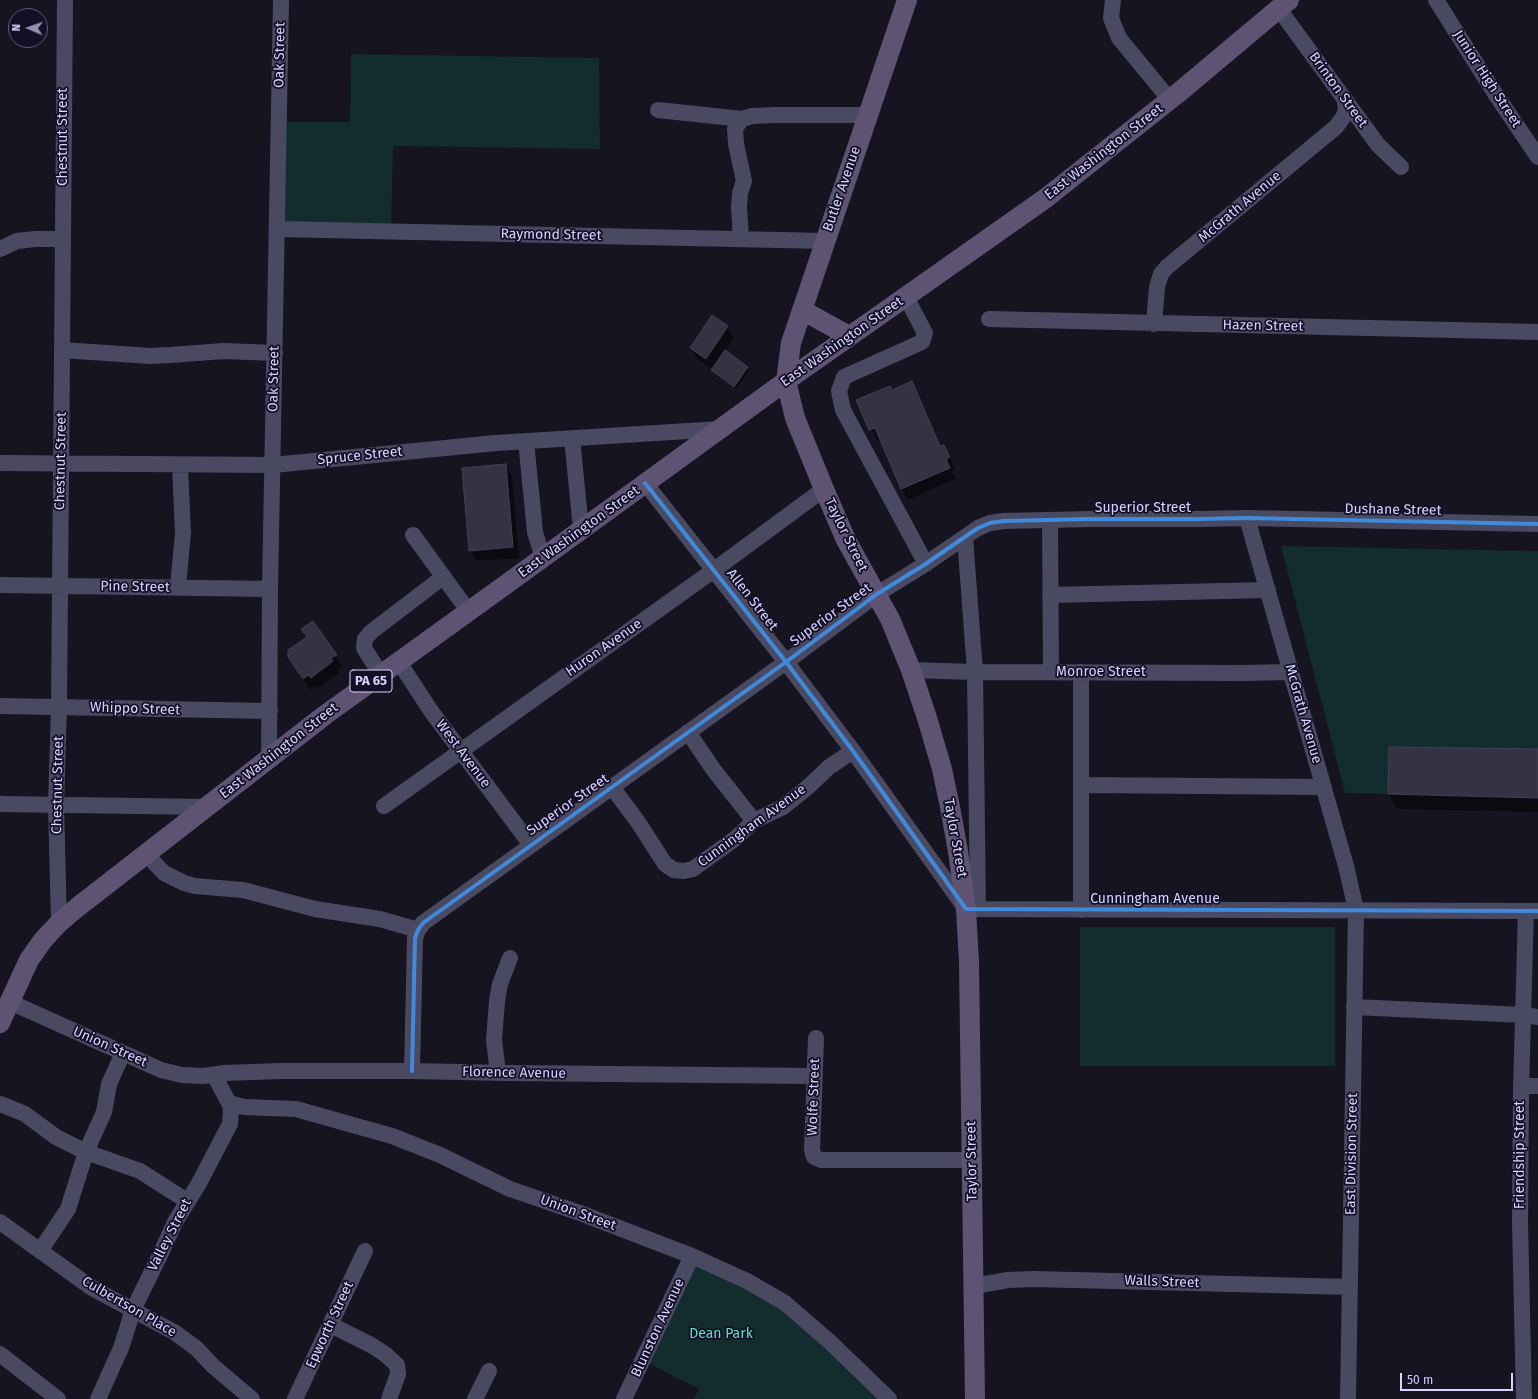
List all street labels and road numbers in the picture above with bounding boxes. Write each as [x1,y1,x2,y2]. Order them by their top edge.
street label: Oak Street [271,22,289,88]
street label: Junior High Street [1449,27,1525,131]
street label: Brinton Street [1305,49,1371,131]
street label: Chestnut Street [55,88,71,186]
street label: East Washington Street [1041,100,1167,204]
street label: Butler Avenue [820,144,864,234]
street label: McGrath Avenue [1195,168,1285,246]
street label: Raymond Street [500,226,602,244]
street label: East Washington Street [777,293,907,391]
street label: Hazen Street [1223,317,1303,335]
street label: Oak Street [265,346,283,412]
street label: Chestnut Street [52,412,70,510]
street label: Spruce Street [317,443,403,469]
street label: East Washington Street [515,482,643,582]
street label: Taylor Street [821,495,871,575]
street label: Superior Street [1095,500,1191,516]
street label: Dushane Street [1344,501,1442,519]
street label: Allen Street [723,566,781,634]
street label: Pine Street [100,578,170,596]
street label: Superior Street [787,580,875,650]
street label: Huron Avenue [563,616,645,680]
street label: McGrath Avenue [1281,662,1325,766]
street label: Monroe Street [1056,664,1146,680]
road number: PA 65 [350,670,392,692]
street label: Whippo Street [90,699,180,719]
street label: East Washington Street [216,699,342,803]
street label: West Avenue [432,717,494,791]
street label: Chestnut Street [49,736,67,834]
street label: Superior Street [524,770,612,840]
street label: Cunningham Avenue [695,781,809,871]
street label: Taylor Street [940,797,970,879]
street label: Cunningham Avenue [1090,891,1220,907]
street label: Union Street [70,1023,150,1071]
street label: Wolfe Street [804,1058,824,1136]
street label: Florence Avenue [462,1064,566,1082]
street label: East Division Street [1343,1093,1361,1215]
street label: Friendship Street [1512,1101,1528,1209]
street label: Taylor Street [963,1121,981,1201]
street label: Union Street [538,1192,618,1234]
street label: Valley Street [145,1196,195,1274]
street label: Walls Street [1124,1272,1200,1292]
street label: Culbertson Place [79,1273,179,1341]
street label: Blunston Avenue [628,1276,688,1380]
street label: Epworth Street [302,1279,358,1371]

